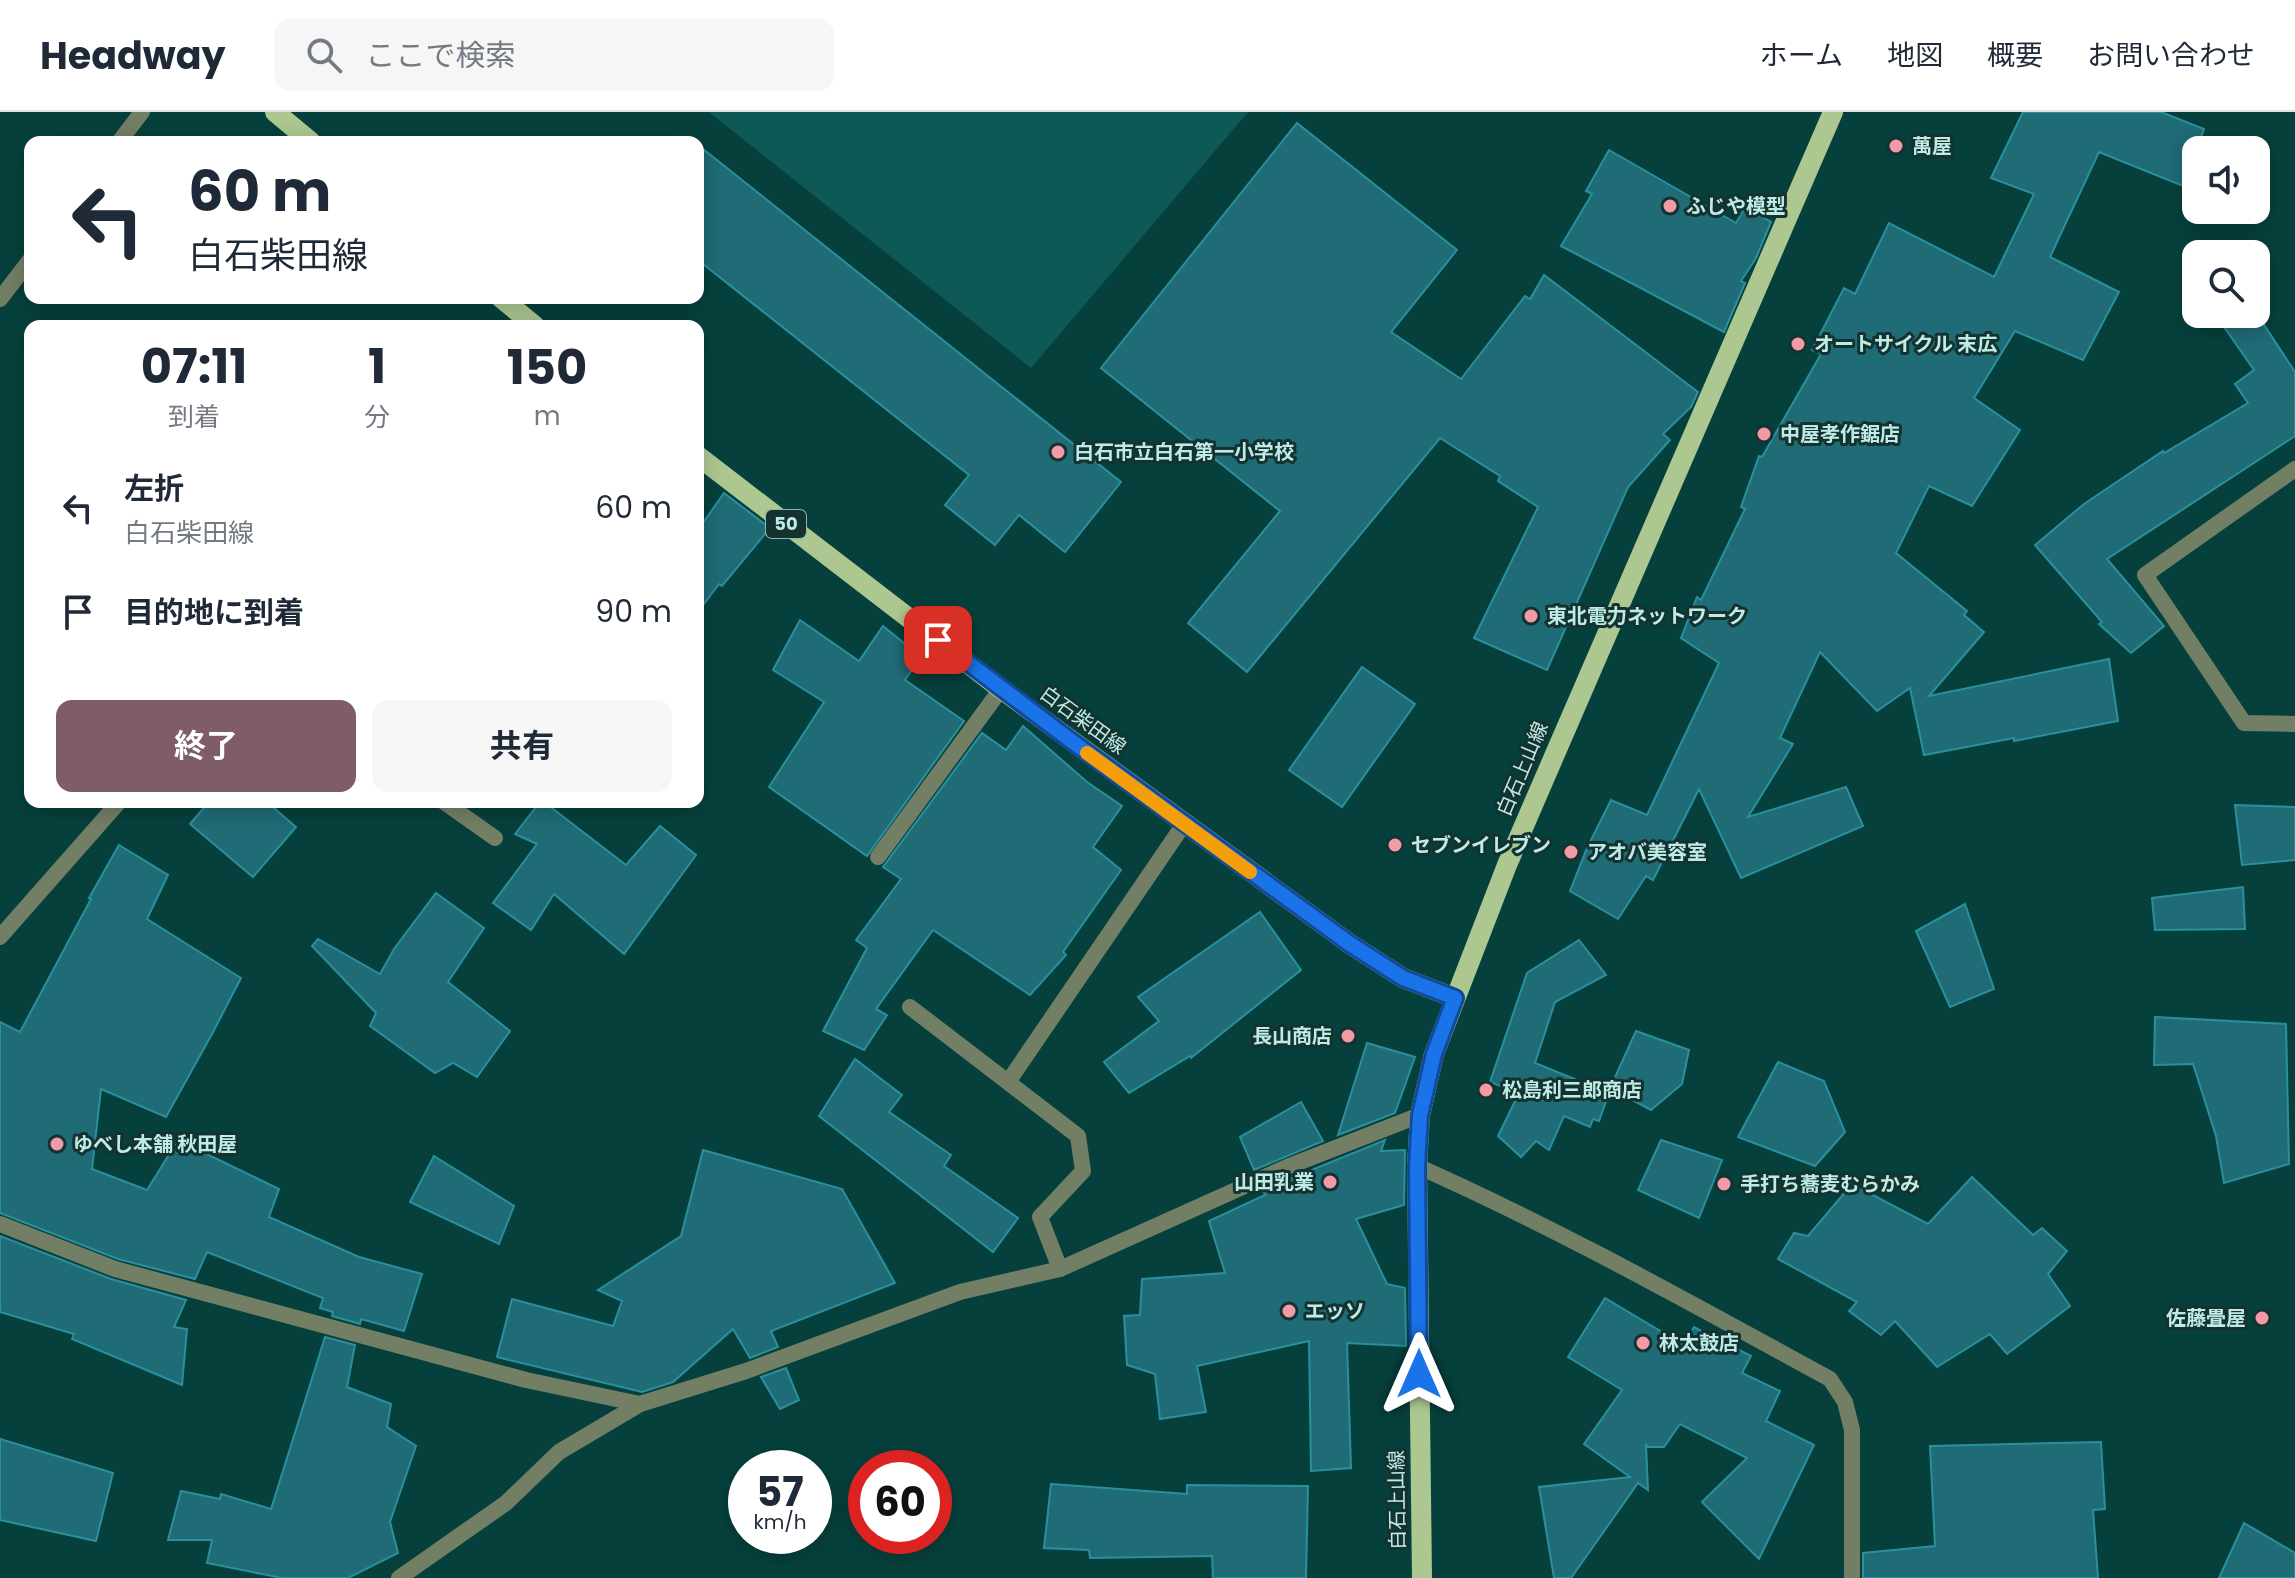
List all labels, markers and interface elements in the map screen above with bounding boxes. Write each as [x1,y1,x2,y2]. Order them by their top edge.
search box [274,19,834,91]
text: Headway [40,29,226,82]
icon: search [302,33,346,77]
text: ここで検索 [366,34,516,77]
text: ホーム [1760,36,1843,75]
text: 地図 [1887,36,1943,75]
text: 概要 [1987,36,2043,75]
text: お問い合わせ [2087,36,2255,75]
place label: 萬屋 [1912,132,1952,160]
map controls [2182,136,2270,328]
button: sound [2182,136,2270,224]
marker: 萬屋 [1887,137,1905,155]
text: 60 m [188,152,331,231]
icon: left [56,168,160,272]
place label: ふじや模型 [1686,192,1786,220]
marker: ふじや模型 [1661,197,1679,215]
text: 白石柴田線 [188,230,368,281]
button: search [2182,240,2270,328]
place label: オートサイクル 末広 [1814,330,1997,358]
text: 07:11 [141,333,247,400]
text: 1 [368,333,386,400]
text: 150 [507,334,587,401]
marker: オートサイクル 末広 [1789,335,1807,353]
text: m [534,398,560,434]
text: 到着 [168,399,220,435]
text: 分 [364,399,390,435]
place label: 中屋孝作鋸店 [1780,420,1900,448]
marker: 中屋孝作鋸店 [1755,425,1773,443]
place label: 白石市立白石第一小学校 [1074,438,1294,466]
marker: 白石市立白石第一小学校 [1049,443,1067,461]
text: 左折 [124,467,184,510]
icon: left [56,486,100,530]
text: 60 m [595,486,672,529]
road number: 50 [766,510,806,538]
text: 白石柴田線 [124,515,254,551]
icon: arrive [56,590,100,634]
text: 90 m [595,590,672,633]
text: 目的地に到着 [124,591,304,634]
place label: 東北電力ネットワーク [1547,602,1747,630]
pin [904,606,972,674]
marker: 東北電力ネットワーク [1522,607,1540,625]
icon: arrive [916,618,960,662]
street label: 白石柴田線 [1034,679,1132,761]
button: 終了 [56,700,356,792]
button: 共有 [372,700,672,792]
street label: 白石上山線 [1490,718,1554,820]
place label: セブンイレブン [1411,831,1551,859]
marker: セブンイレブン [1386,836,1404,854]
place label: アオバ美容室 [1587,838,1707,866]
marker: アオバ美容室 [1562,843,1580,861]
place label: 長山商店 [1252,1022,1332,1050]
marker: 長山商店 [1339,1027,1357,1045]
place label: 松島利三郎商店 [1502,1076,1642,1104]
marker: 松島利三郎商店 [1477,1081,1495,1099]
place label: ゆべし本舗 秋田屋 [73,1130,237,1158]
marker: ゆべし本舗 秋田屋 [48,1135,66,1153]
place label: 山田乳業 [1234,1168,1314,1196]
place label: 手打ち蕎麦むらかみ [1740,1170,1920,1198]
marker: 山田乳業 [1321,1173,1339,1191]
marker: 手打ち蕎麦むらかみ [1715,1175,1733,1193]
place label: エッソ [1305,1297,1365,1325]
marker: エッソ [1280,1302,1298,1320]
place label: 佐藤畳屋 [2166,1304,2246,1332]
marker: 佐藤畳屋 [2253,1309,2271,1327]
place label: 林太鼓店 [1659,1329,1739,1357]
position arrow [1377,1332,1461,1416]
marker: 林太鼓店 [1634,1334,1652,1352]
speed limit sign: 60 [848,1450,952,1554]
street label: 白石上山線 [1382,1450,1412,1550]
text: 57 [756,1464,804,1520]
text: km/h [753,1508,807,1536]

